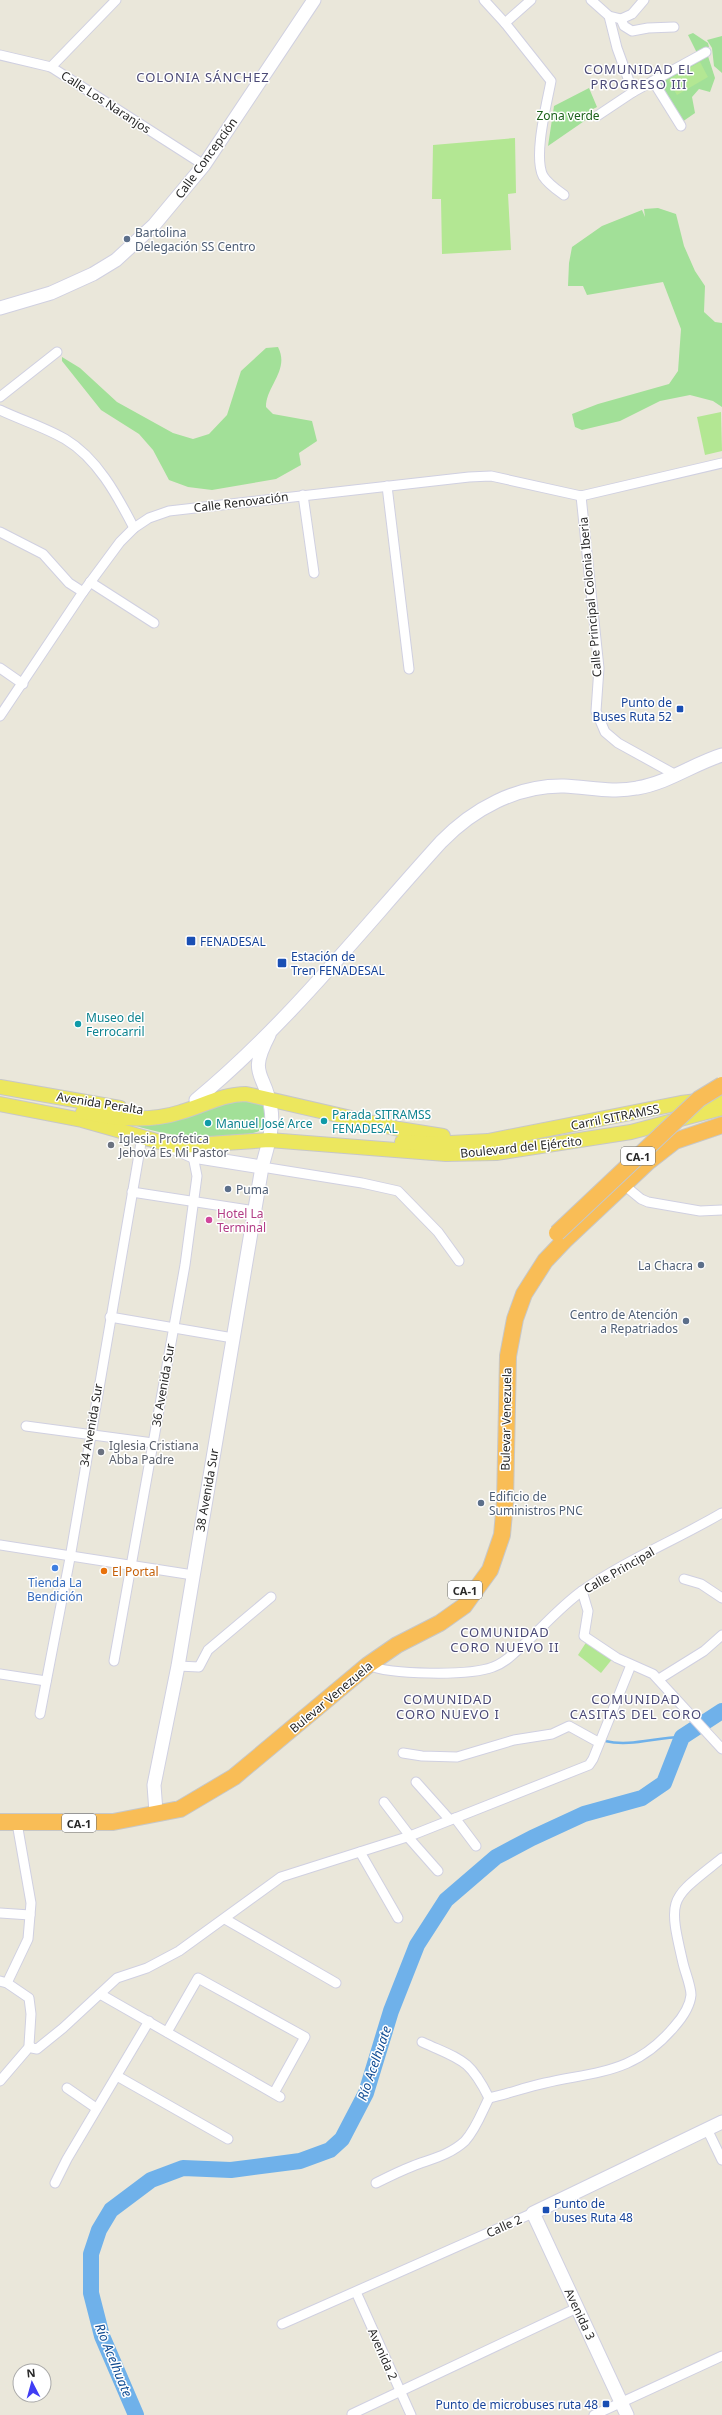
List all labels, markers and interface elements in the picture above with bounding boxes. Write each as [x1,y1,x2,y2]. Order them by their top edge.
district label: COMUNIDAD EL PROGRESO III [584,60,694,93]
street label: Calle Los Naranjos [58,67,154,137]
district label: COLONIA SÁNCHEZ [136,68,270,86]
park label: Zona verde [536,107,600,124]
street label: Calle Concepción [171,114,241,202]
place label: Bartolina Delegación SS Centro [135,224,256,255]
marker: Bartolina Delegación SS Centro [122,234,132,244]
street label: Calle Renovación [193,488,289,516]
street label: Calle Principal Colonia Iberia [575,516,605,678]
place label: Punto de Buses Ruta 52 [593,694,672,725]
marker: Punto de Buses Ruta 52 [675,704,685,714]
place label: FENADESAL [200,933,266,950]
marker: FENADESAL [185,935,197,947]
place label: Estación de Tren FENADESAL [291,948,385,979]
marker: Estación de Tren FENADESAL [276,957,288,969]
place label: Museo del Ferrocarril [86,1009,145,1040]
marker: Museo del Ferrocarril [73,1019,83,1029]
street label: Avenida Peralta [55,1088,145,1118]
street label: Carril SITRAMSS [569,1100,661,1134]
place label: Parada SITRAMSS FENADESAL [332,1106,432,1137]
place label: Manuel José Arce [216,1115,313,1132]
marker: Parada SITRAMSS FENADESAL [319,1116,329,1126]
marker: Manuel José Arce [203,1118,213,1128]
place label: Iglesia Profetica Jehová Es Mi Pastor [118,1130,228,1161]
street label: Boulevard del Ejército [459,1132,583,1162]
marker: Iglesia Profetica Jehová Es Mi Pastor [106,1140,116,1150]
road number: CA-1 [621,1147,655,1165]
place label: Puma [236,1181,269,1198]
marker: Puma [223,1184,233,1194]
place label: Hotel La Terminal [217,1205,266,1236]
marker: Hotel La Terminal [204,1215,214,1225]
place label: La Chacra [638,1257,693,1274]
marker: La Chacra [696,1260,706,1270]
place label: Centro de Atención a Repatriados [570,1306,678,1337]
marker: Centro de Atención a Repatriados [681,1316,691,1326]
street label: 36 Avenida Sur [147,1342,179,1428]
street label: Bulevar Venezuela [497,1367,515,1471]
street label: 34 Avenida Sur [75,1382,107,1468]
place label: Iglesia Cristiana Abba Padre [109,1437,199,1468]
marker: Iglesia Cristiana Abba Padre [96,1447,106,1457]
street label: 38 Avenida Sur [191,1447,223,1533]
place label: Edificio de Suministros PNC [489,1488,583,1519]
marker: Edificio de Suministros PNC [476,1498,486,1508]
street label: Calle Principal [580,1543,658,1597]
marker: Tienda La Bendición [50,1563,60,1573]
place label: El Portal [112,1563,159,1580]
marker: El Portal [99,1566,109,1576]
place label: Tienda La Bendición [27,1574,83,1605]
road number: CA-1 [448,1581,482,1599]
district label: COMUNIDAD CORO NUEVO II [450,1623,560,1656]
street label: Bulevar Venezuela [286,1657,376,1737]
district label: COMUNIDAD CORO NUEVO I [396,1690,500,1723]
district label: COMUNIDAD CASITAS DEL CORO [570,1690,702,1723]
road number: CA-1 [62,1814,96,1832]
water label: Río Acelhuate [353,2023,395,2103]
place label: Punto de buses Ruta 48 [554,2195,633,2226]
marker: Punto de buses Ruta 48 [541,2205,551,2215]
street label: Calle 2 [484,2211,525,2241]
street label: Avenida 3 [561,2285,599,2343]
water label: Río Acelhuate [91,2321,137,2400]
street label: Avenida 2 [364,2325,402,2383]
north arrow [12,2363,52,2403]
text: N [26,2365,36,2380]
place label: Punto de microbuses ruta 48 [435,2396,598,2413]
marker: Punto de microbuses ruta 48 [601,2399,611,2409]

